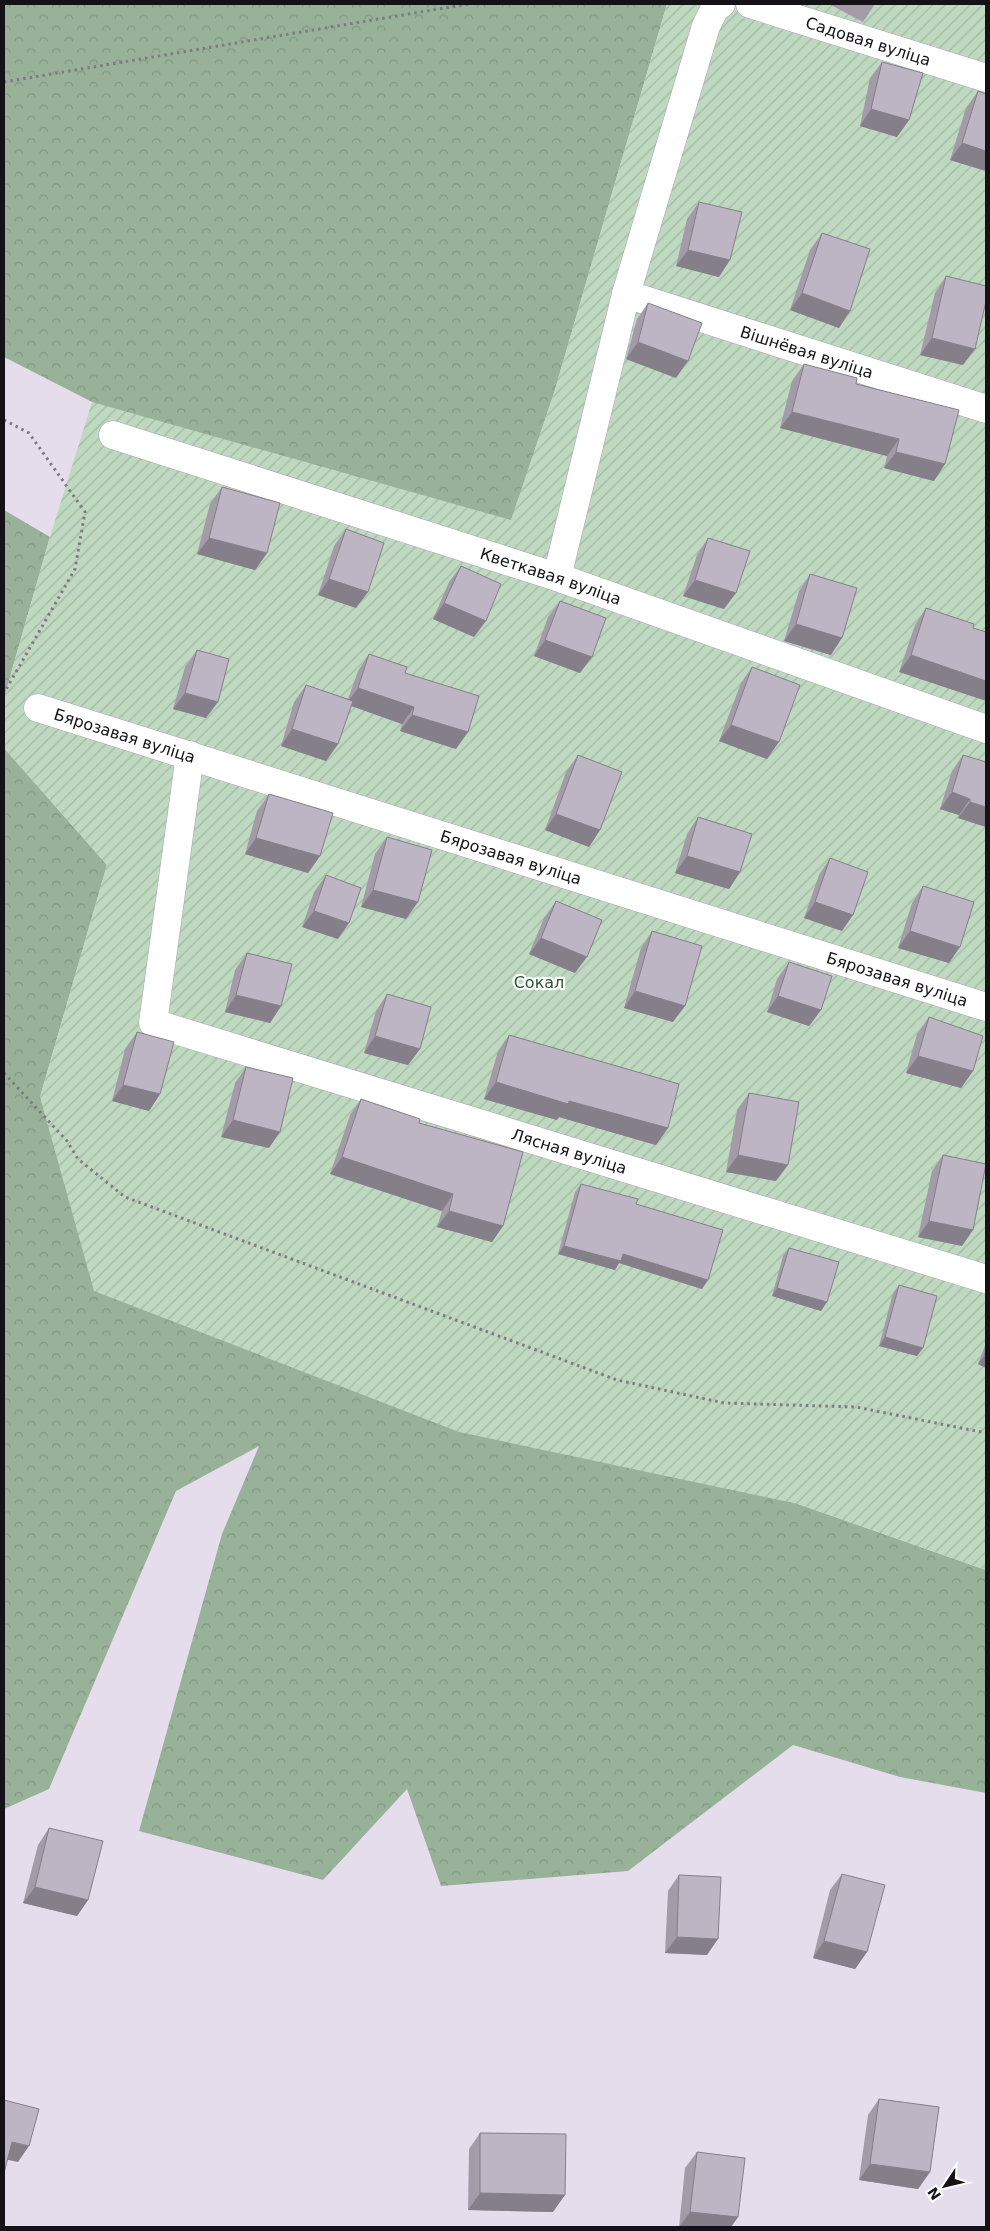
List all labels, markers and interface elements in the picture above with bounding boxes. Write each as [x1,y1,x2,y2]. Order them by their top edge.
street label: Садовая вуліца [803,13,933,70]
street label: Вішнёвая вуліца [738,322,876,382]
street label: Кветкавая вуліца [478,544,624,609]
street label: Бярозавая вуліца [52,705,198,767]
street label: Бярозавая вуліца [438,826,584,889]
street label: Бярозавая вуліца [824,948,970,1011]
park label: Сокал [514,973,564,992]
street label: Лясная вуліца [509,1125,629,1178]
north arrow [920,2161,970,2211]
text: N [924,2184,944,2203]

